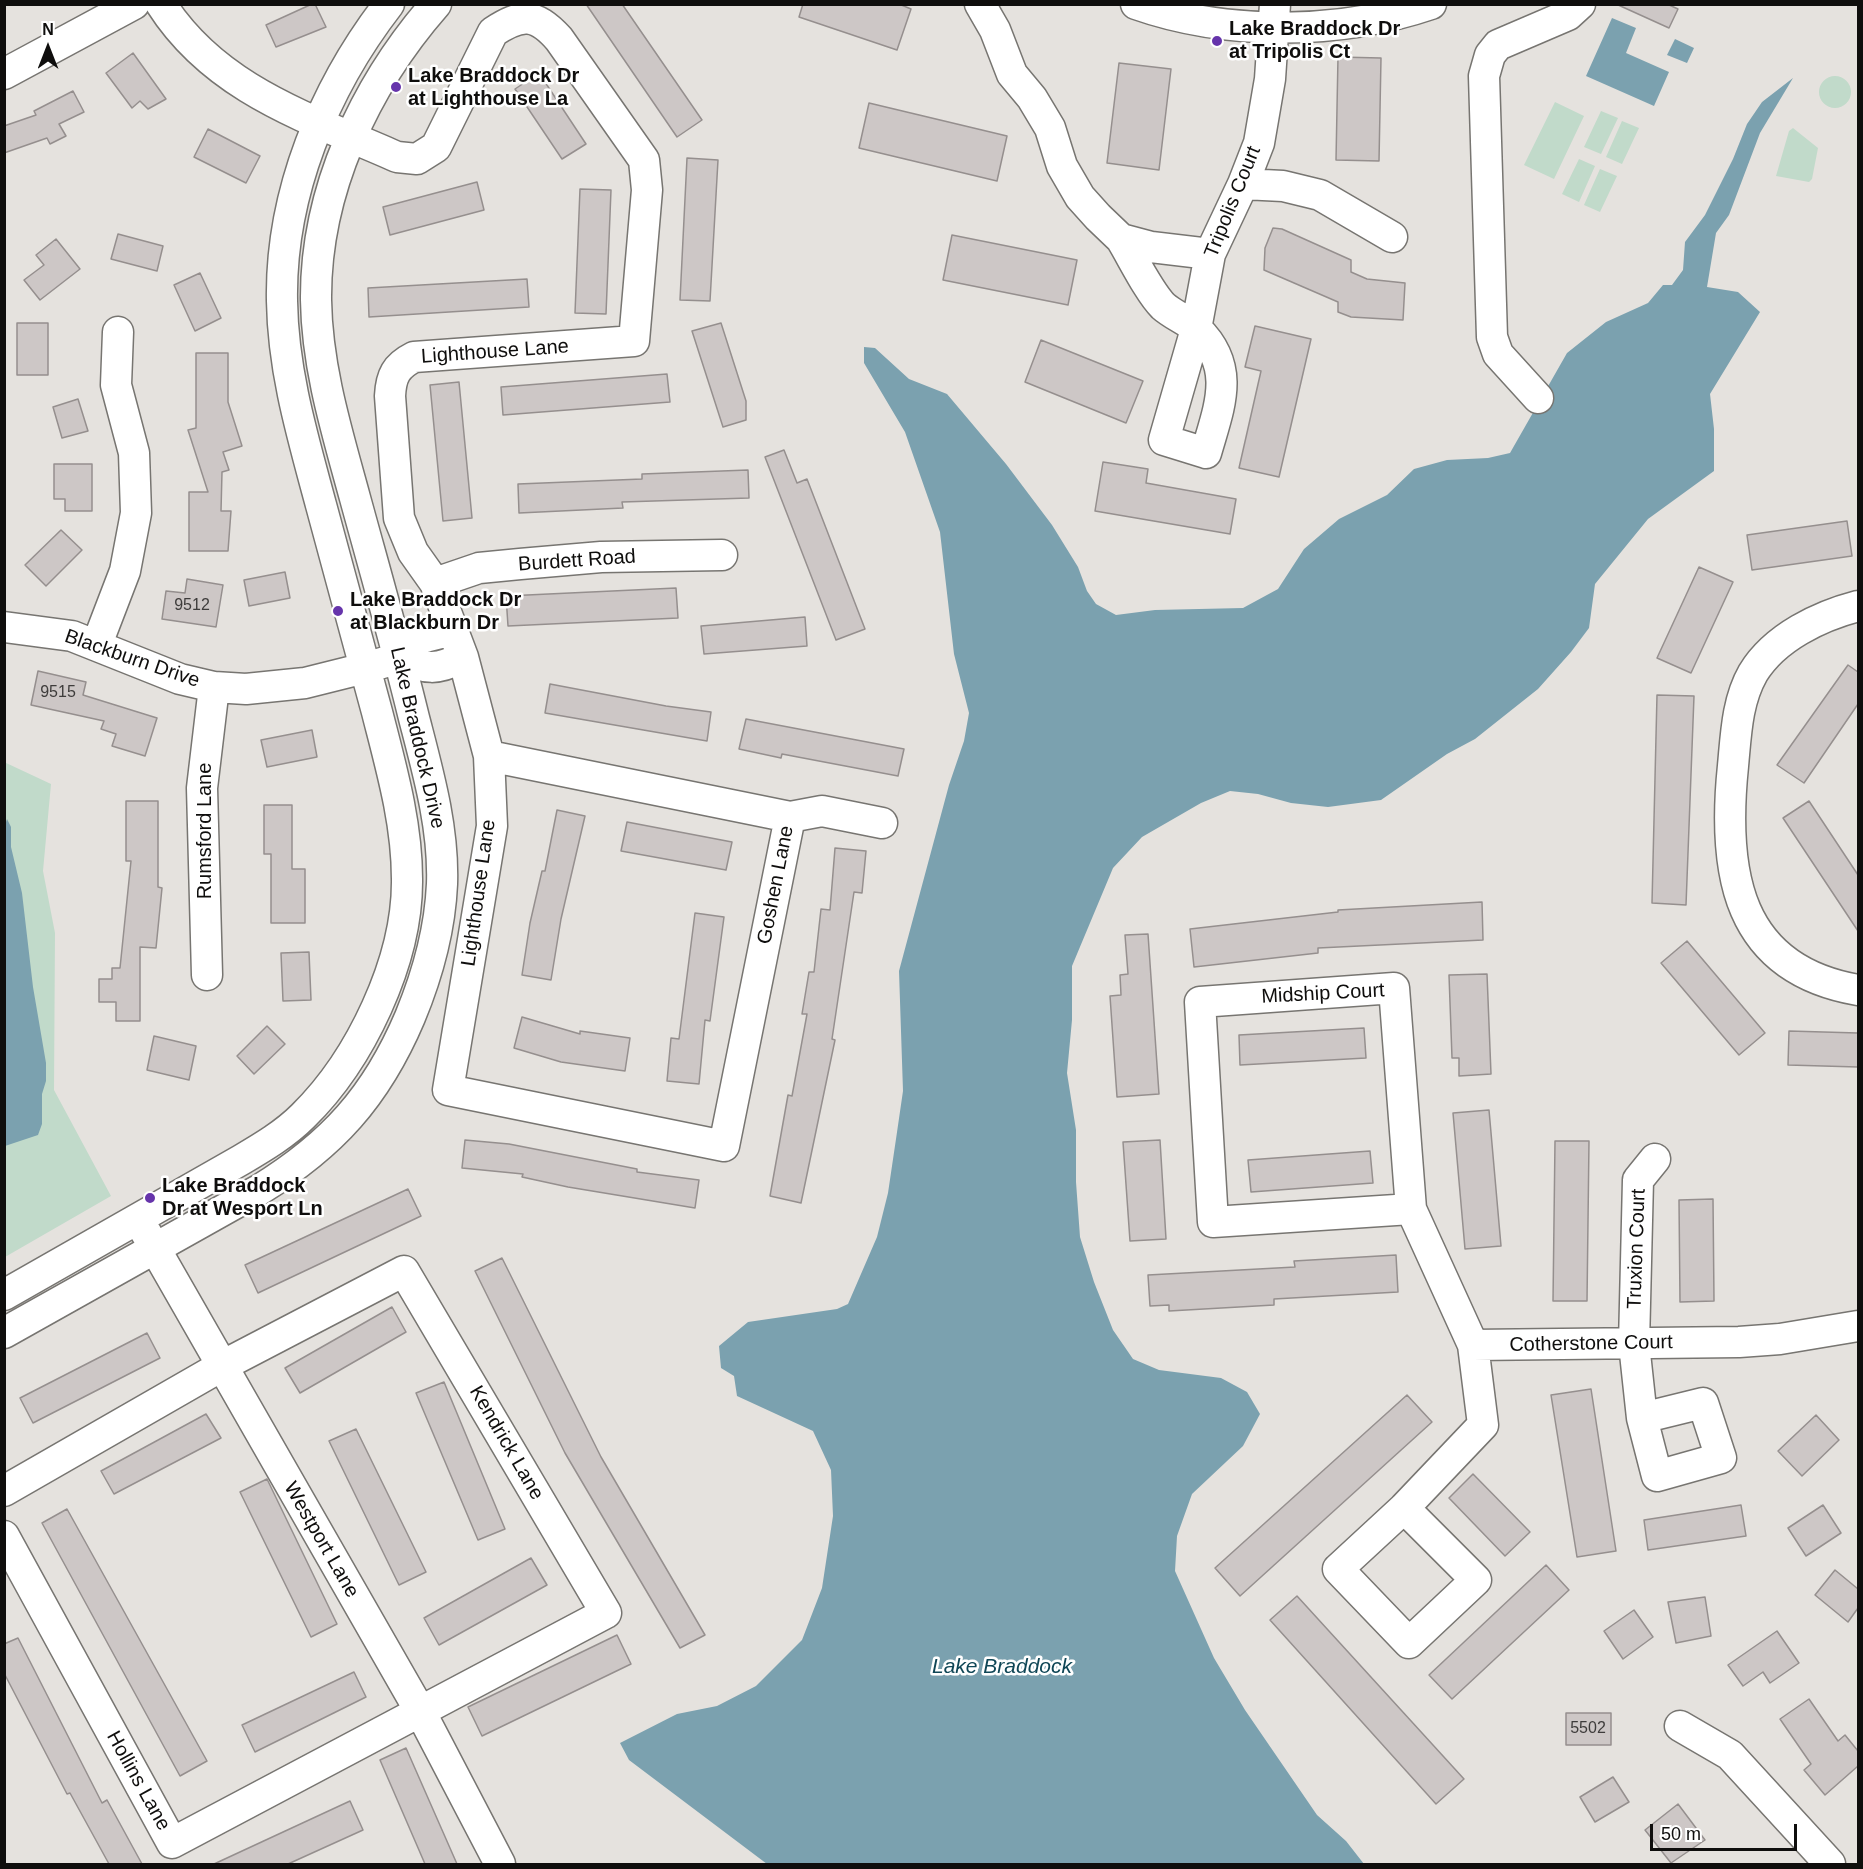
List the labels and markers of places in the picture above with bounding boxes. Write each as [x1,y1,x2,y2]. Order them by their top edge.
place label: Lake Braddock Dr at Tripolis Ct [1229,17,1400,64]
marker: Lake Braddock Dr at Tripolis Ct [1210,34,1224,48]
place label: Lake Braddock Dr at Lighthouse La [408,64,579,111]
marker: Lake Braddock Dr at Lighthouse La [389,80,403,94]
place label: Lake Braddock Dr at Blackburn Dr [350,588,521,635]
marker: Lake Braddock Dr at Blackburn Dr [331,604,345,618]
place label: Lake Braddock Dr at Wesport Ln [162,1174,323,1221]
marker: Lake Braddock Dr at Wesport Ln [143,1191,157,1205]

